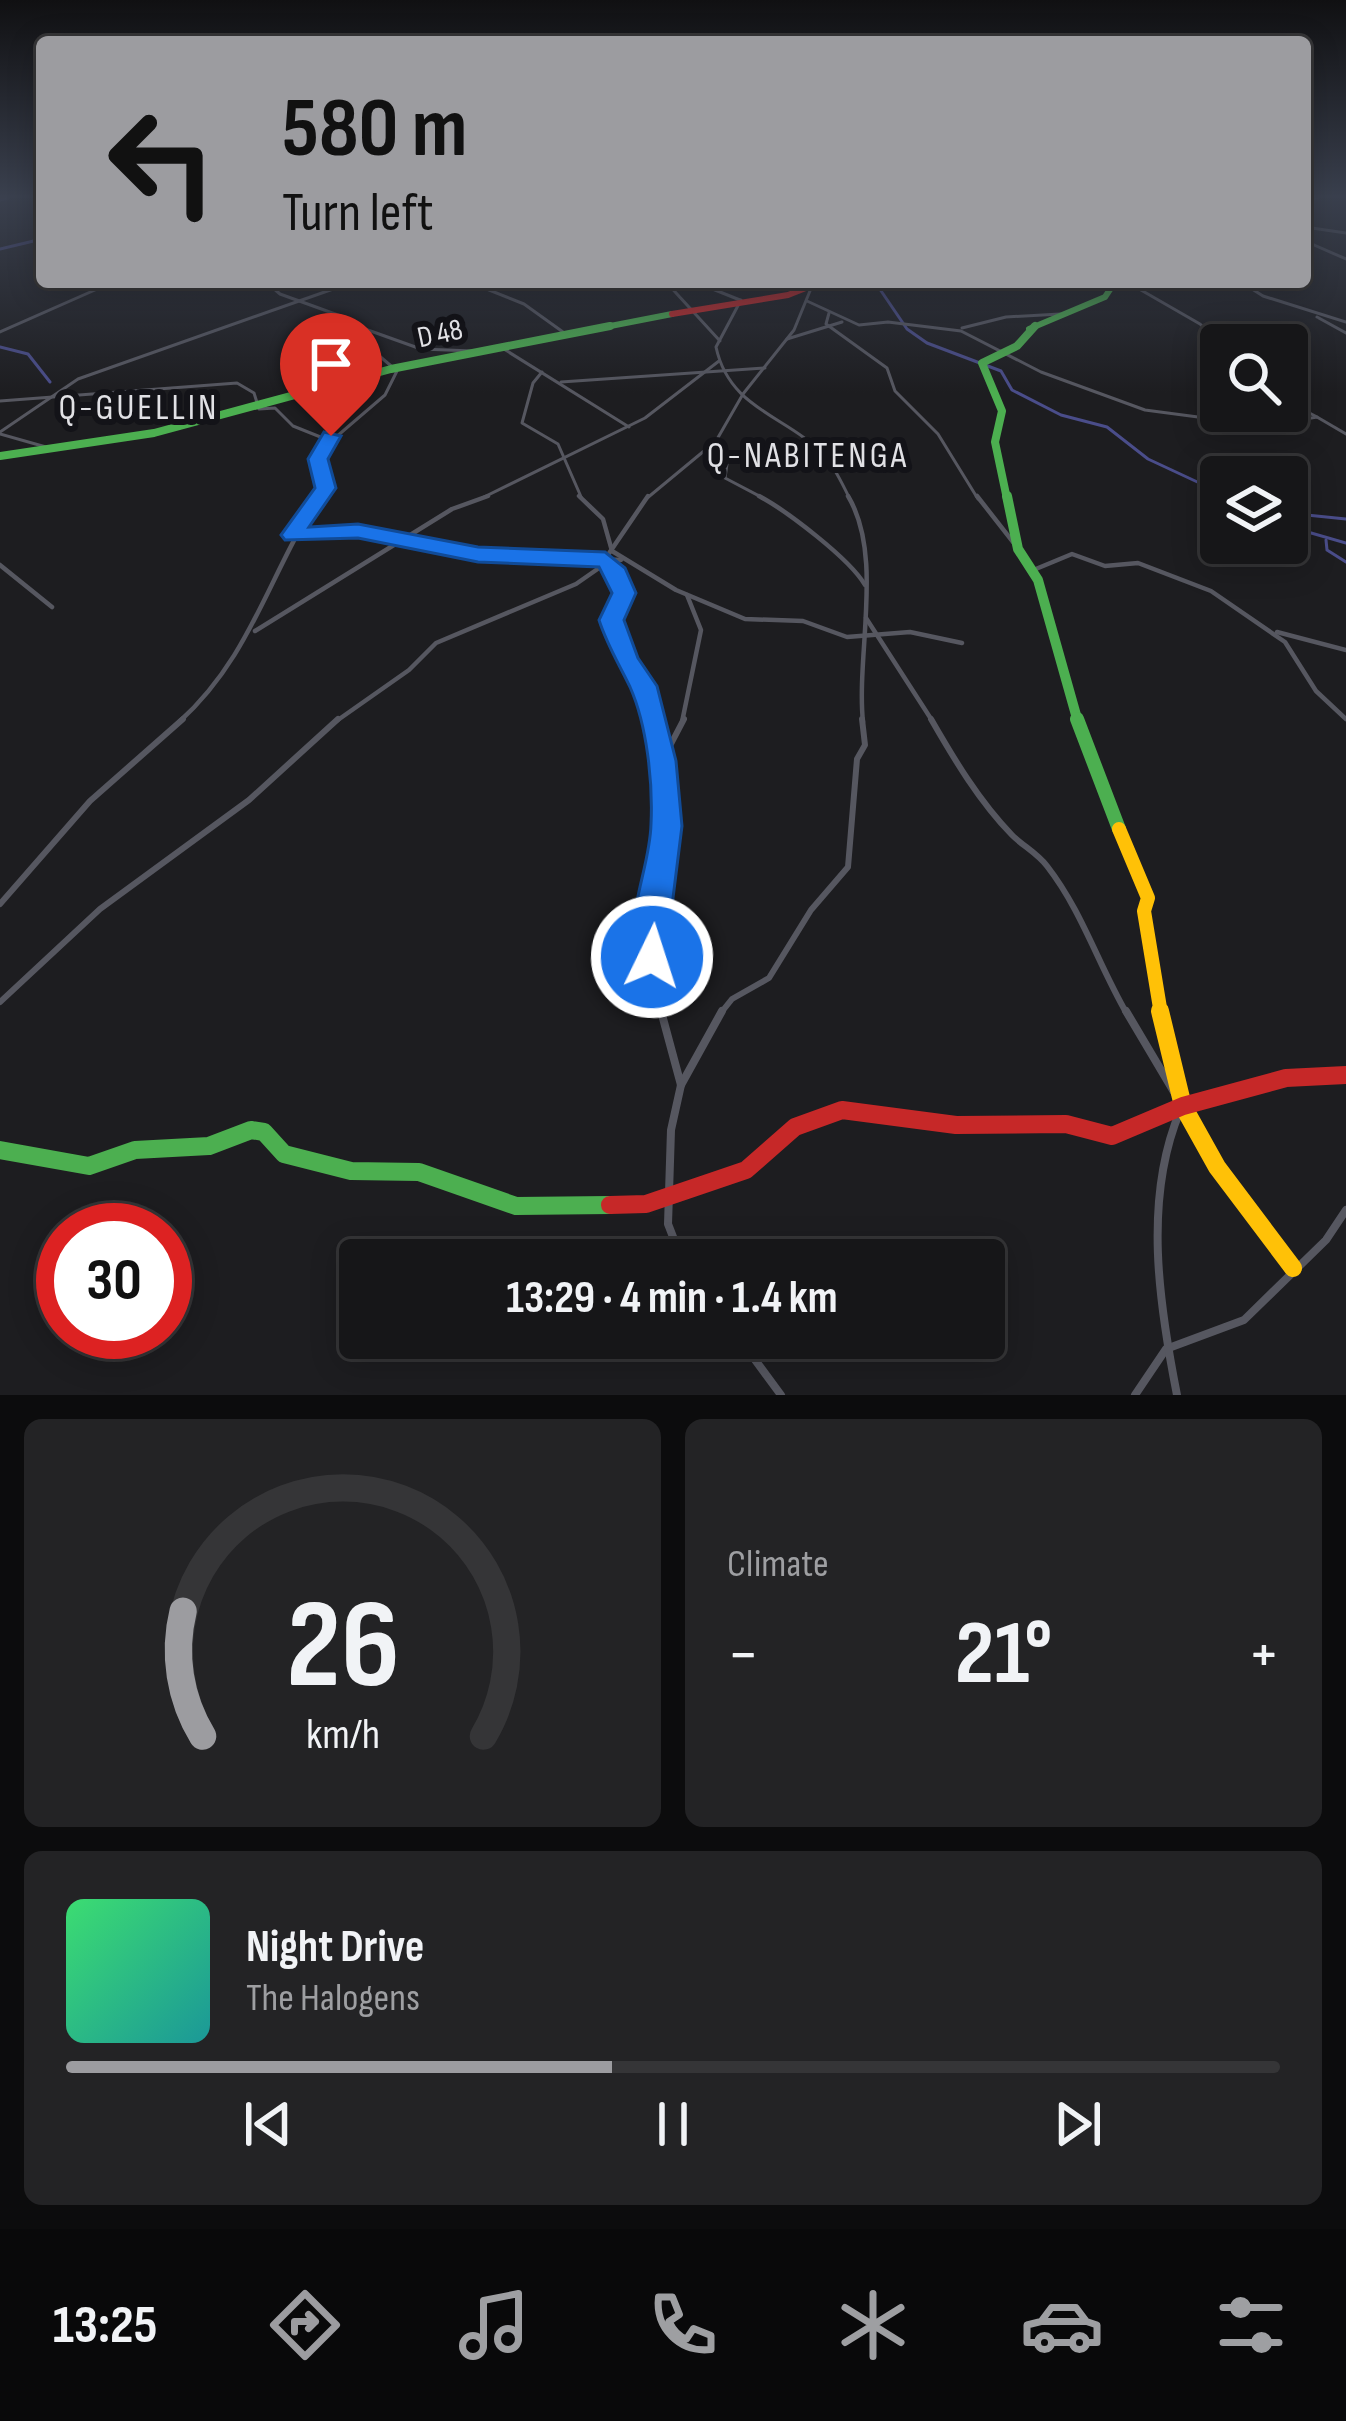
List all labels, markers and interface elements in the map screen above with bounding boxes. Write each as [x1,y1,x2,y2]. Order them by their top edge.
text: 580 m [282,79,467,180]
icon: left [84,84,240,240]
text: Turn left [282,181,434,246]
street label: D 48 [414,312,466,356]
pin [280,313,382,436]
map controls [1200,324,1308,564]
button: search [1200,324,1308,432]
icon: arrive [298,331,364,397]
district label: Q-GUELLIN [59,387,219,430]
district label: Q-NABITENGA [707,435,909,478]
button: layers [1200,456,1308,564]
position arrow [589,894,715,1020]
speed limit sign: 30 [36,1203,192,1359]
text: 13:29 · 4 min · 1.4 km [506,1271,838,1326]
text: Climate [727,1541,829,1588]
text: 26 [286,1573,399,1722]
text: 21° [955,1601,1052,1709]
text: − [727,1616,759,1695]
text: + [1248,1616,1280,1695]
text: km/h [305,1709,380,1761]
text: Night Drive [246,1920,424,1975]
text: The Halogens [246,1975,420,2022]
icon: previous [235,2091,301,2157]
icon: pause [640,2091,706,2157]
icon: next [1045,2091,1111,2157]
icon: directions [263,2283,347,2367]
icon: music [452,2283,536,2367]
icon: phone [641,2283,725,2367]
icon: climate [831,2283,915,2367]
icon: car [1020,2283,1104,2367]
icon: filters [1209,2283,1293,2367]
text: 13:25 [53,2293,157,2358]

